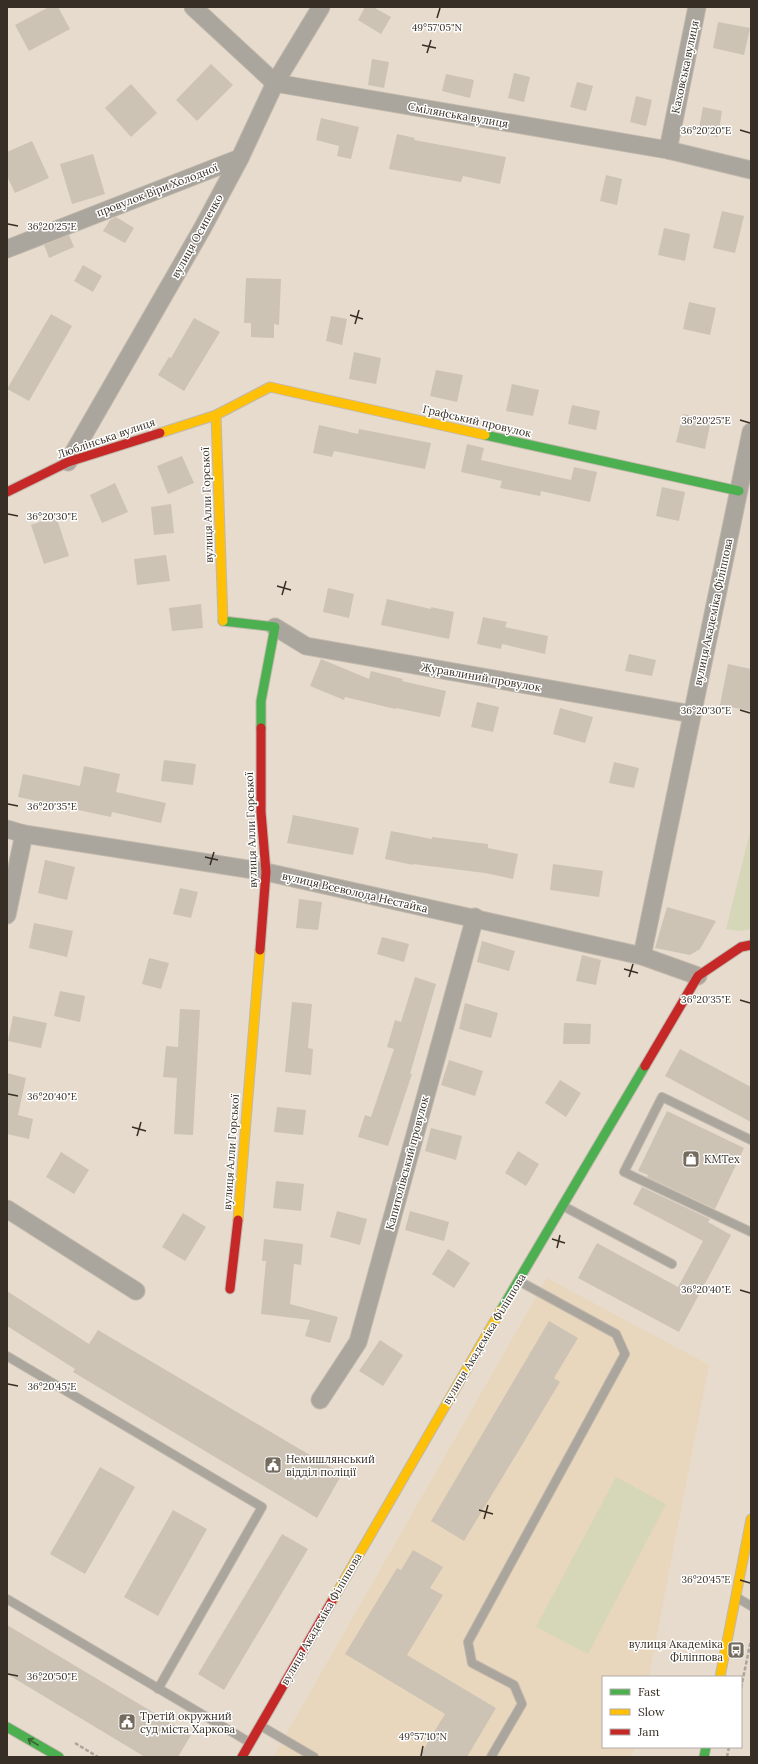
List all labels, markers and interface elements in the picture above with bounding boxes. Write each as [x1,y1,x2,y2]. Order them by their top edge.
street label: Каховська вулиця [668,19,702,115]
text: 49°57'05"N [412,21,462,34]
street label: Смілянська вулиця [407,99,509,131]
text: 36°20'20"E [681,124,731,137]
street label: провулок Віри Холодної [94,160,220,220]
street label: вулиця Осипенко [168,192,226,280]
text: 36°20'25"E [27,220,77,233]
street label: Графський провулок [421,402,533,440]
text: 36°20'25"E [681,414,731,427]
street label: Люблінська вулиця [55,415,157,461]
street label: вулиця Алли Горської [198,446,216,563]
text: 36°20'30"E [27,510,77,523]
street label: вулиця Академіка Філіппова [691,537,736,687]
street label: Журавлиний провулок [420,660,542,694]
text: 36°20'30"E [681,704,731,717]
street label: вулиця Алли Горської [242,771,260,888]
text: 36°20'35"E [27,800,77,813]
street label: вулиця Всеволода Нестайка [281,868,429,916]
text: 36°20'35"E [681,993,731,1006]
text: 36°20'40"E [27,1090,77,1103]
street label: вулиця Алли Горської [220,1093,242,1210]
street label: Капитолівський провулок [382,1094,432,1232]
shop icon: KMTex [681,1149,701,1169]
place label: KMTex [704,1152,740,1166]
street label: вулиця Академіка Філіппова [439,1271,529,1407]
text: 36°20'40"E [681,1283,731,1296]
text: 36°20'45"E [27,1380,77,1393]
place label: Немишлянський відділ поліції [286,1452,375,1479]
public building icon: Немишлянський відділ поліції [263,1455,283,1475]
street label: вулиця Академіка Філіппова [277,1550,365,1688]
text: 36°20'45"E [681,1573,731,1586]
place label: вулиця Академіка Філіппова [629,1637,723,1664]
bus stop icon: вулиця Академіка Філіппова [726,1640,746,1660]
text: 36°20'50"E [27,1670,77,1683]
legend [602,1676,742,1748]
text: Fast [638,1684,661,1699]
text: Slow [638,1704,665,1719]
place label: Третій окружний суд міста Харкова [140,1709,235,1736]
public building icon: Третій окружний суд міста Харкова [117,1712,137,1732]
text: Jam [637,1724,659,1739]
text: 49°57'10"N [399,1730,448,1743]
one-way arrow [27,1737,39,1745]

